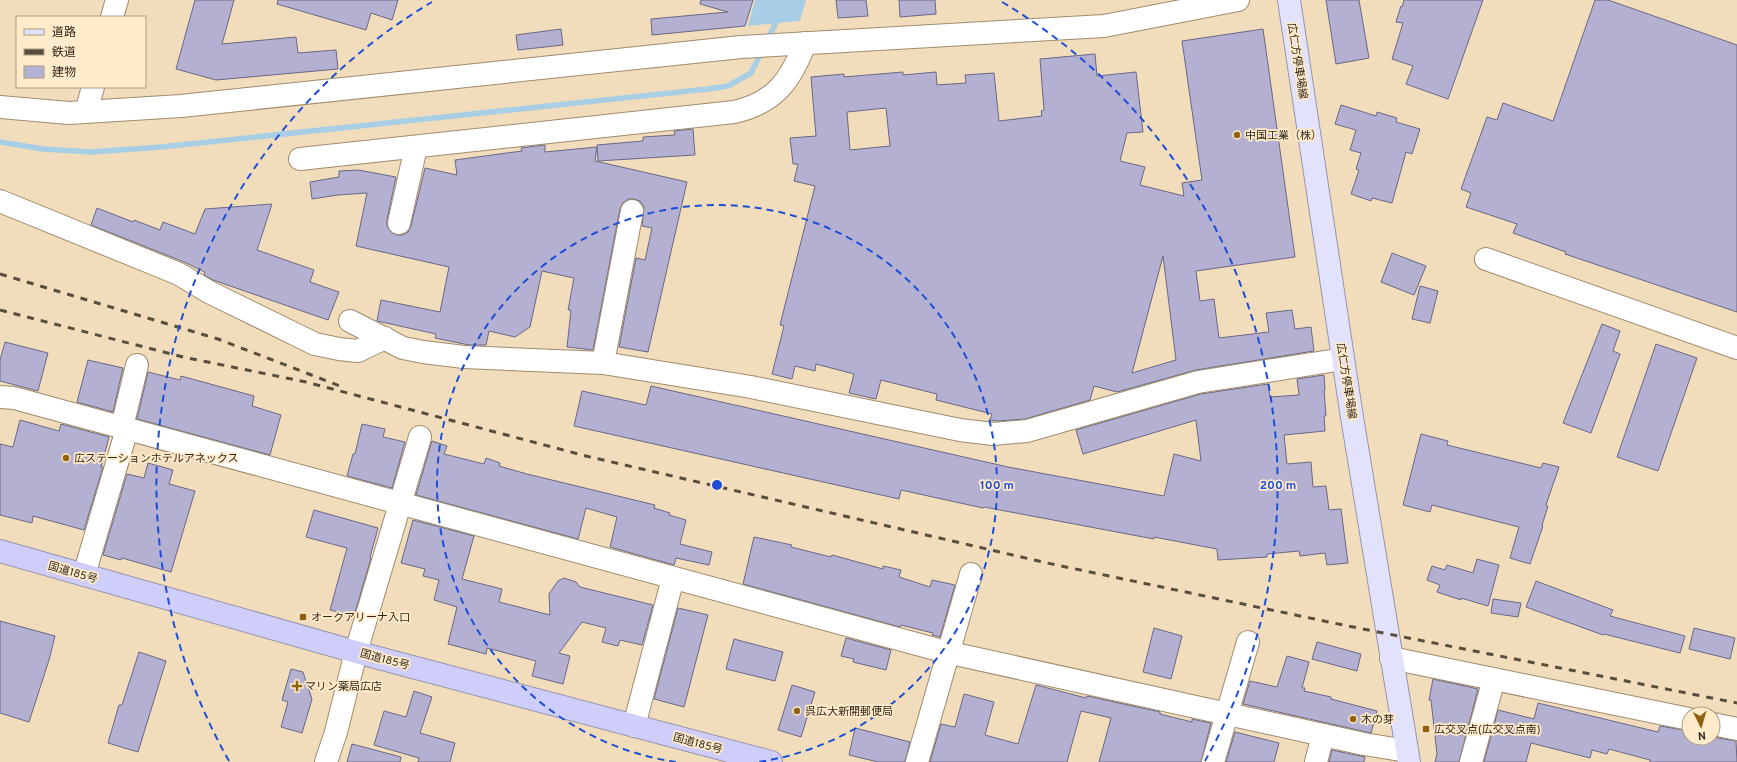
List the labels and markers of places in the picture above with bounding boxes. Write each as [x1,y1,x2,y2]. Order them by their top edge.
place label: 中国工業（株） [1245,129,1322,143]
marker: 中国工業（株） [1232,130,1242,140]
place label: 広ステーションホテルアネックス [74,452,238,466]
marker: 広ステーションホテルアネックス [61,453,71,463]
centre of rings [710,478,724,492]
place label: オークアリーナ入口 [311,611,410,625]
marker: オークアリーナ入口 [298,612,308,622]
place label: マリン薬局広店 [305,680,382,694]
marker: マリン薬局広店 [292,681,302,691]
place label: 呉広大新開郵便局 [805,705,893,719]
marker: 呉広大新開郵便局 [792,706,802,716]
place label: 木の芽 [1361,713,1394,727]
marker: 木の芽 [1348,714,1358,724]
place label: 広交叉点(広交叉点南) [1434,723,1541,737]
marker: 広交叉点(広交叉点南) [1421,724,1431,734]

